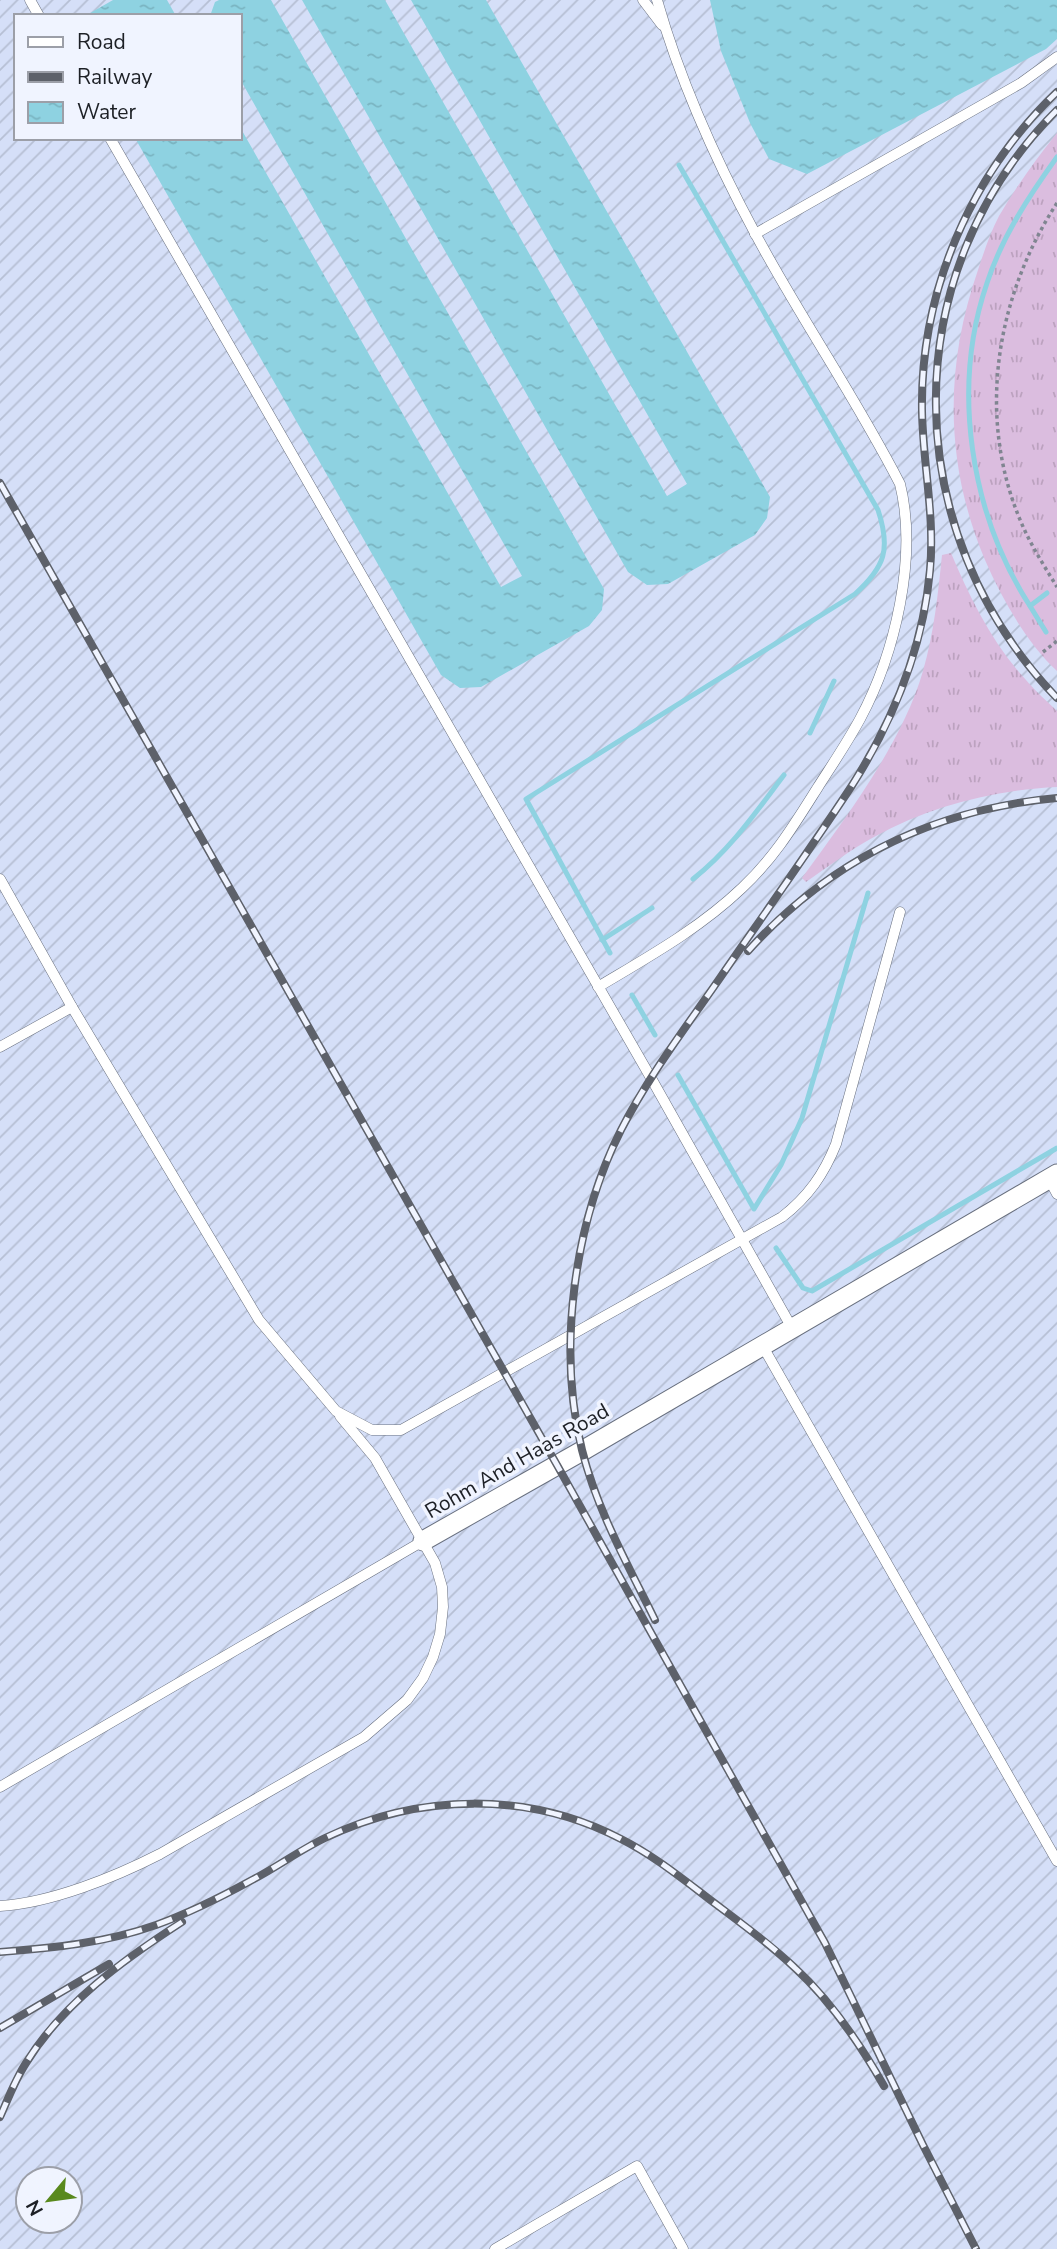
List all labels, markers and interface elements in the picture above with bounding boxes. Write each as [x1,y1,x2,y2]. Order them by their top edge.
legend [14,14,242,140]
text: Road [77,28,126,56]
text: Railway [77,63,152,91]
text: Water [77,98,136,126]
street label: Rohm And Haas Road [420,1397,614,1525]
north arrow [14,2165,84,2235]
text: N [20,2195,50,2220]

